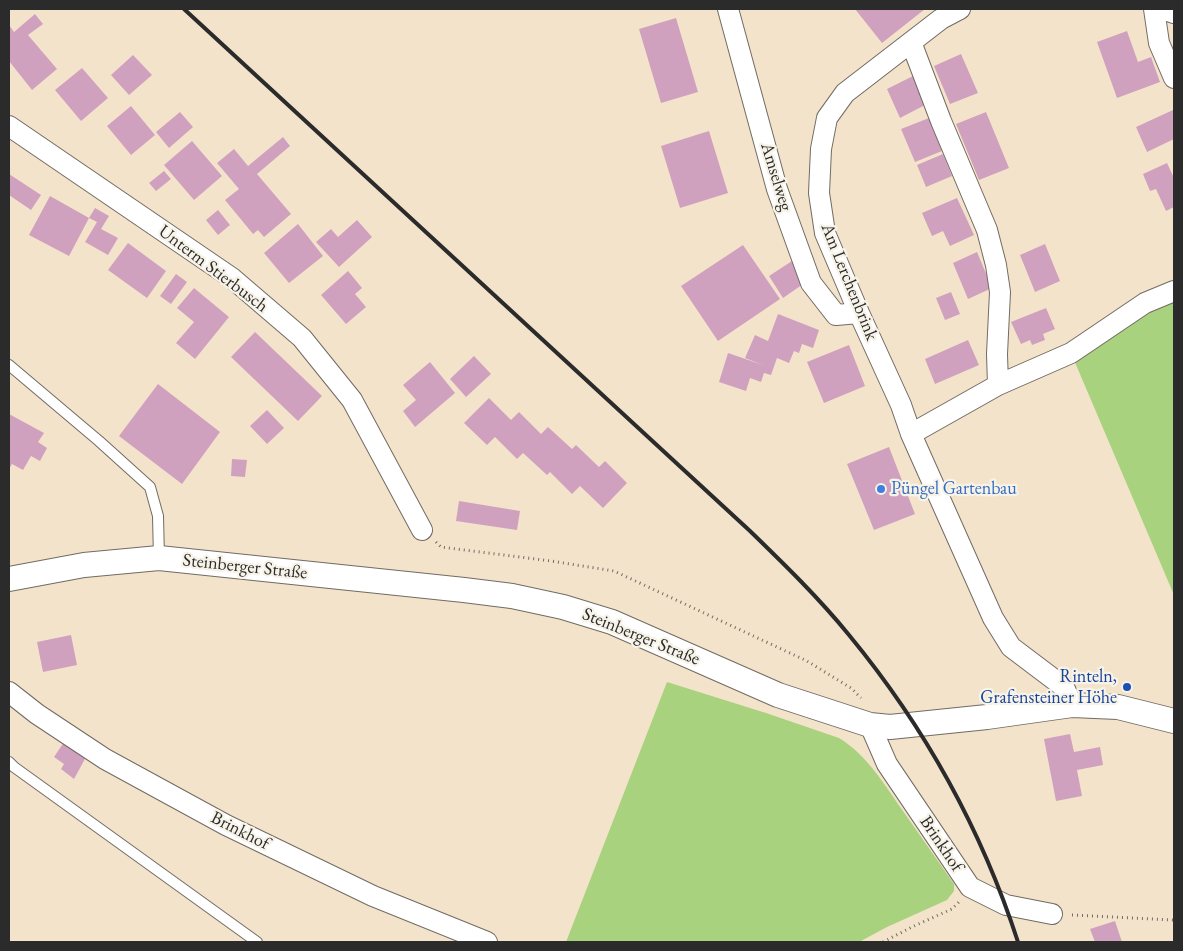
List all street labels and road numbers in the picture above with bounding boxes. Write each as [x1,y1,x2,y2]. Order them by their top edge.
street label: Amselweg [755,140,797,214]
street label: Am Lerchenbrink [816,220,882,344]
street label: Unterm Stierbusch [154,221,272,317]
street label: Steinberger Straße [182,550,308,584]
street label: Steinberger Straße [579,604,703,670]
street label: Brinkhof [207,807,273,855]
street label: Brinkhof [914,812,968,876]

